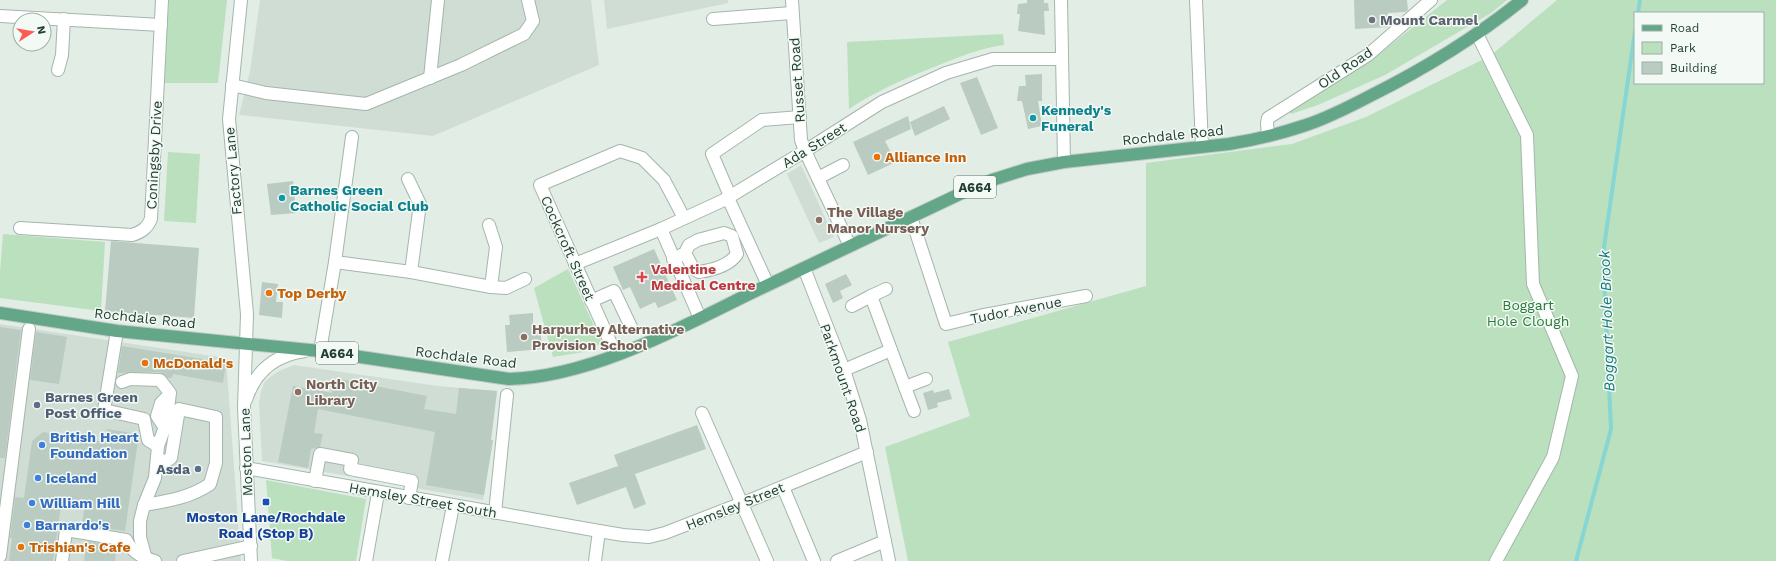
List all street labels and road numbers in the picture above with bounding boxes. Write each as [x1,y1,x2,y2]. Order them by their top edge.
street label: Russet Road [786,37,808,123]
street label: Old Road [1315,44,1375,92]
street label: Coningsby Drive [143,100,165,210]
street label: Ada Street [779,119,849,171]
street label: Rochdale Road [1121,122,1225,148]
street label: Factory Lane [221,126,245,216]
road number: A664 [954,176,996,198]
street label: Cockcroft Street [538,193,598,303]
street label: Tudor Avenue [969,293,1063,327]
street label: Rochdale Road [93,305,197,331]
street label: Parkmount Road [817,322,869,434]
road number: A664 [316,342,358,364]
street label: Rochdale Road [414,343,518,371]
street label: Moston Lane [236,408,256,496]
street label: Hemsley Street South [348,479,498,521]
street label: Hemsley Street [683,479,787,533]

